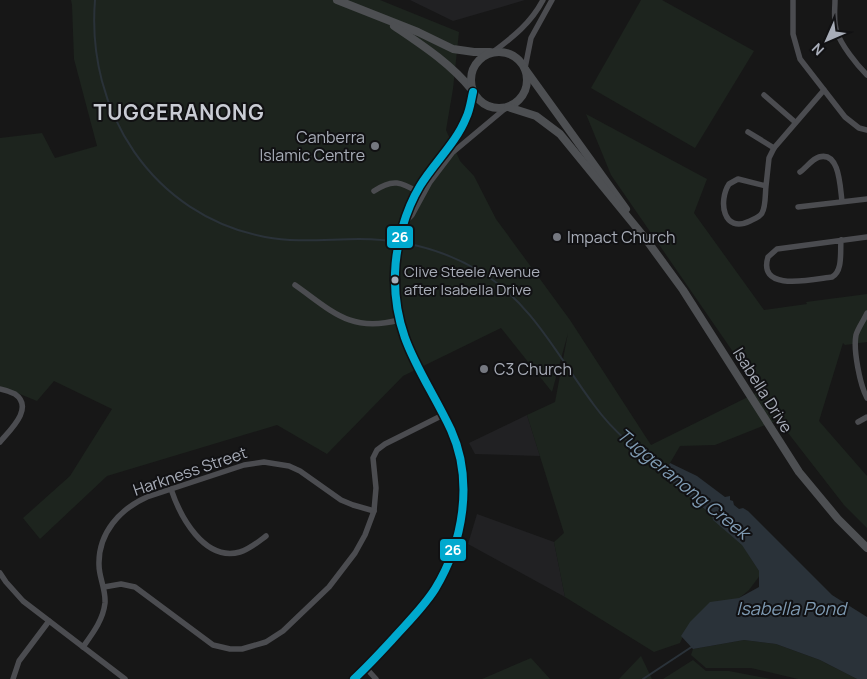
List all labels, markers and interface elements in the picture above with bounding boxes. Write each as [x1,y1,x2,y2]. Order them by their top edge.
north arrow [802,15,852,65]
text: N [807,39,828,60]
district label: TUGGERANONG [93,98,265,126]
place label: Canberra Islamic Centre [259,126,365,166]
marker: Canberra Islamic Centre [369,140,381,152]
line badge: 26 [386,225,414,249]
place label: Impact Church [567,226,676,248]
text: 26 [391,227,409,246]
marker: Impact Church [551,231,563,243]
place label: Clive Steele Avenue after Isabella Drive [404,261,540,300]
marker: Clive Steele Avenue after Isabella Drive [390,275,400,285]
street label: Isabella Drive [728,343,798,437]
place label: C3 Church [494,358,572,380]
marker: C3 Church [478,363,490,375]
water label: Tuggeranong Creek [612,422,757,546]
street label: Harkness Street [130,441,250,501]
line badge: 26 [439,538,467,562]
text: 26 [444,540,462,559]
water label: Isabella Pond [736,596,848,620]

